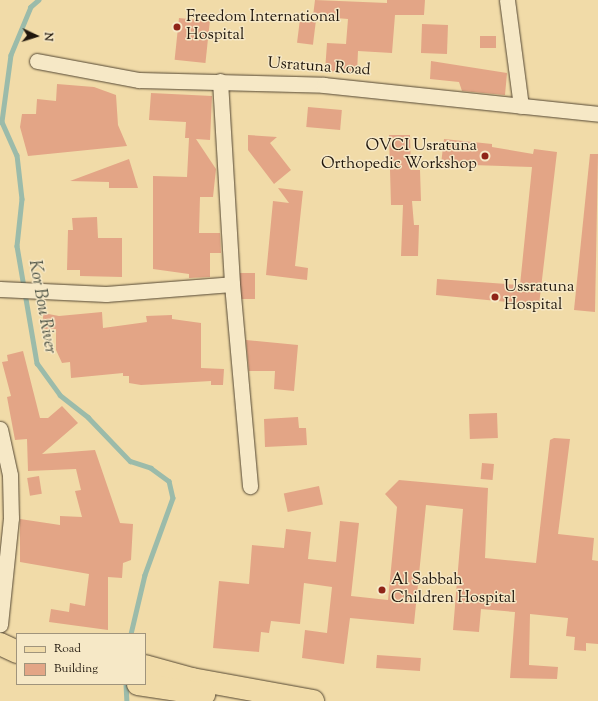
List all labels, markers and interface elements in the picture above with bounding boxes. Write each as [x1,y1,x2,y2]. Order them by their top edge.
place label: Freedom International Hospital [186,8,340,46]
north arrow [16,16,56,56]
marker: Freedom International Hospital [171,21,183,33]
text: N [40,32,56,42]
street label: Usratuna Road [267,55,371,81]
place label: OVCI Usratuna Orthopedic Workshop [321,137,477,175]
marker: OVCI Usratuna Orthopedic Workshop [480,151,490,161]
water label: Kor Bou River [23,259,59,355]
place label: Ussratuna Hospital [504,278,574,316]
marker: Ussratuna Hospital [489,291,501,303]
place label: Al Sabbah Children Hospital [391,571,516,609]
marker: Al Sabbah Children Hospital [376,584,388,596]
legend [16,633,146,685]
text: Road [54,640,81,658]
text: Building [54,660,98,678]

